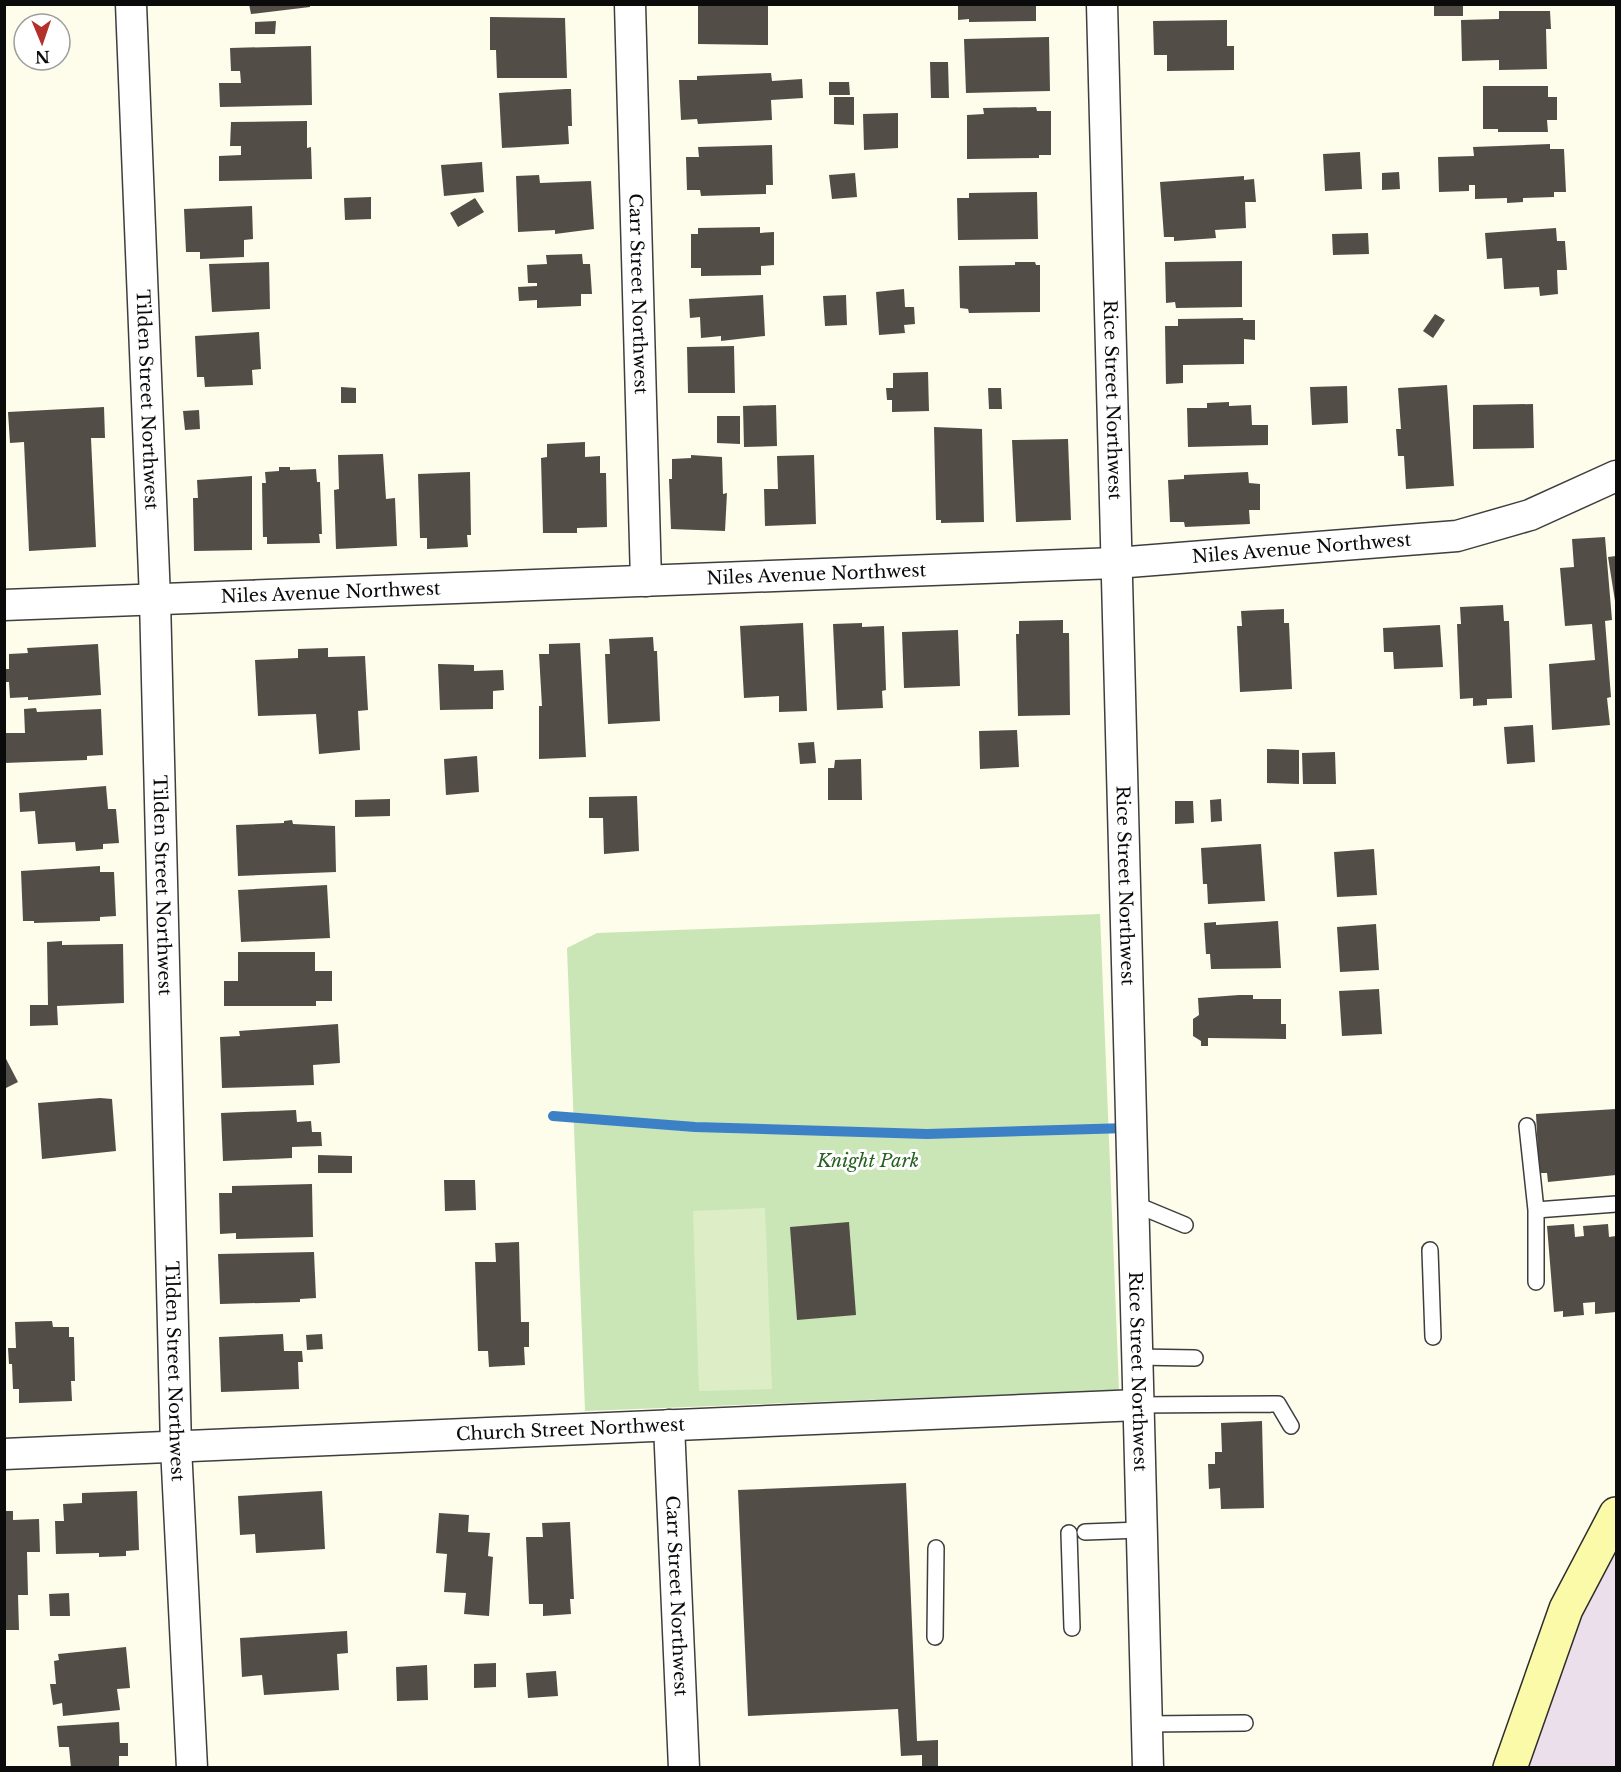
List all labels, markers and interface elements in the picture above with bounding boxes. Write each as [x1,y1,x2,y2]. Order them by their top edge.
north arrow [12,12,72,72]
text: N [35,47,50,67]
street label: Carr Street Northwest [624,193,652,395]
street label: Tilden Street Northwest [132,289,162,511]
street label: Rice Street Northwest [1099,300,1126,500]
street label: Niles Avenue Northwest [1191,529,1412,568]
street label: Niles Avenue Northwest [706,559,927,589]
street label: Niles Avenue Northwest [220,578,441,608]
street label: Tilden Street Northwest [148,775,176,996]
street label: Rice Street Northwest [1111,785,1139,986]
park label: Knight Park [816,1150,919,1172]
street label: Tilden Street Northwest [160,1261,189,1482]
street label: Rice Street Northwest [1124,1271,1151,1472]
street label: Church Street Northwest [456,1414,686,1445]
street label: Carr Street Northwest [661,1495,692,1697]

